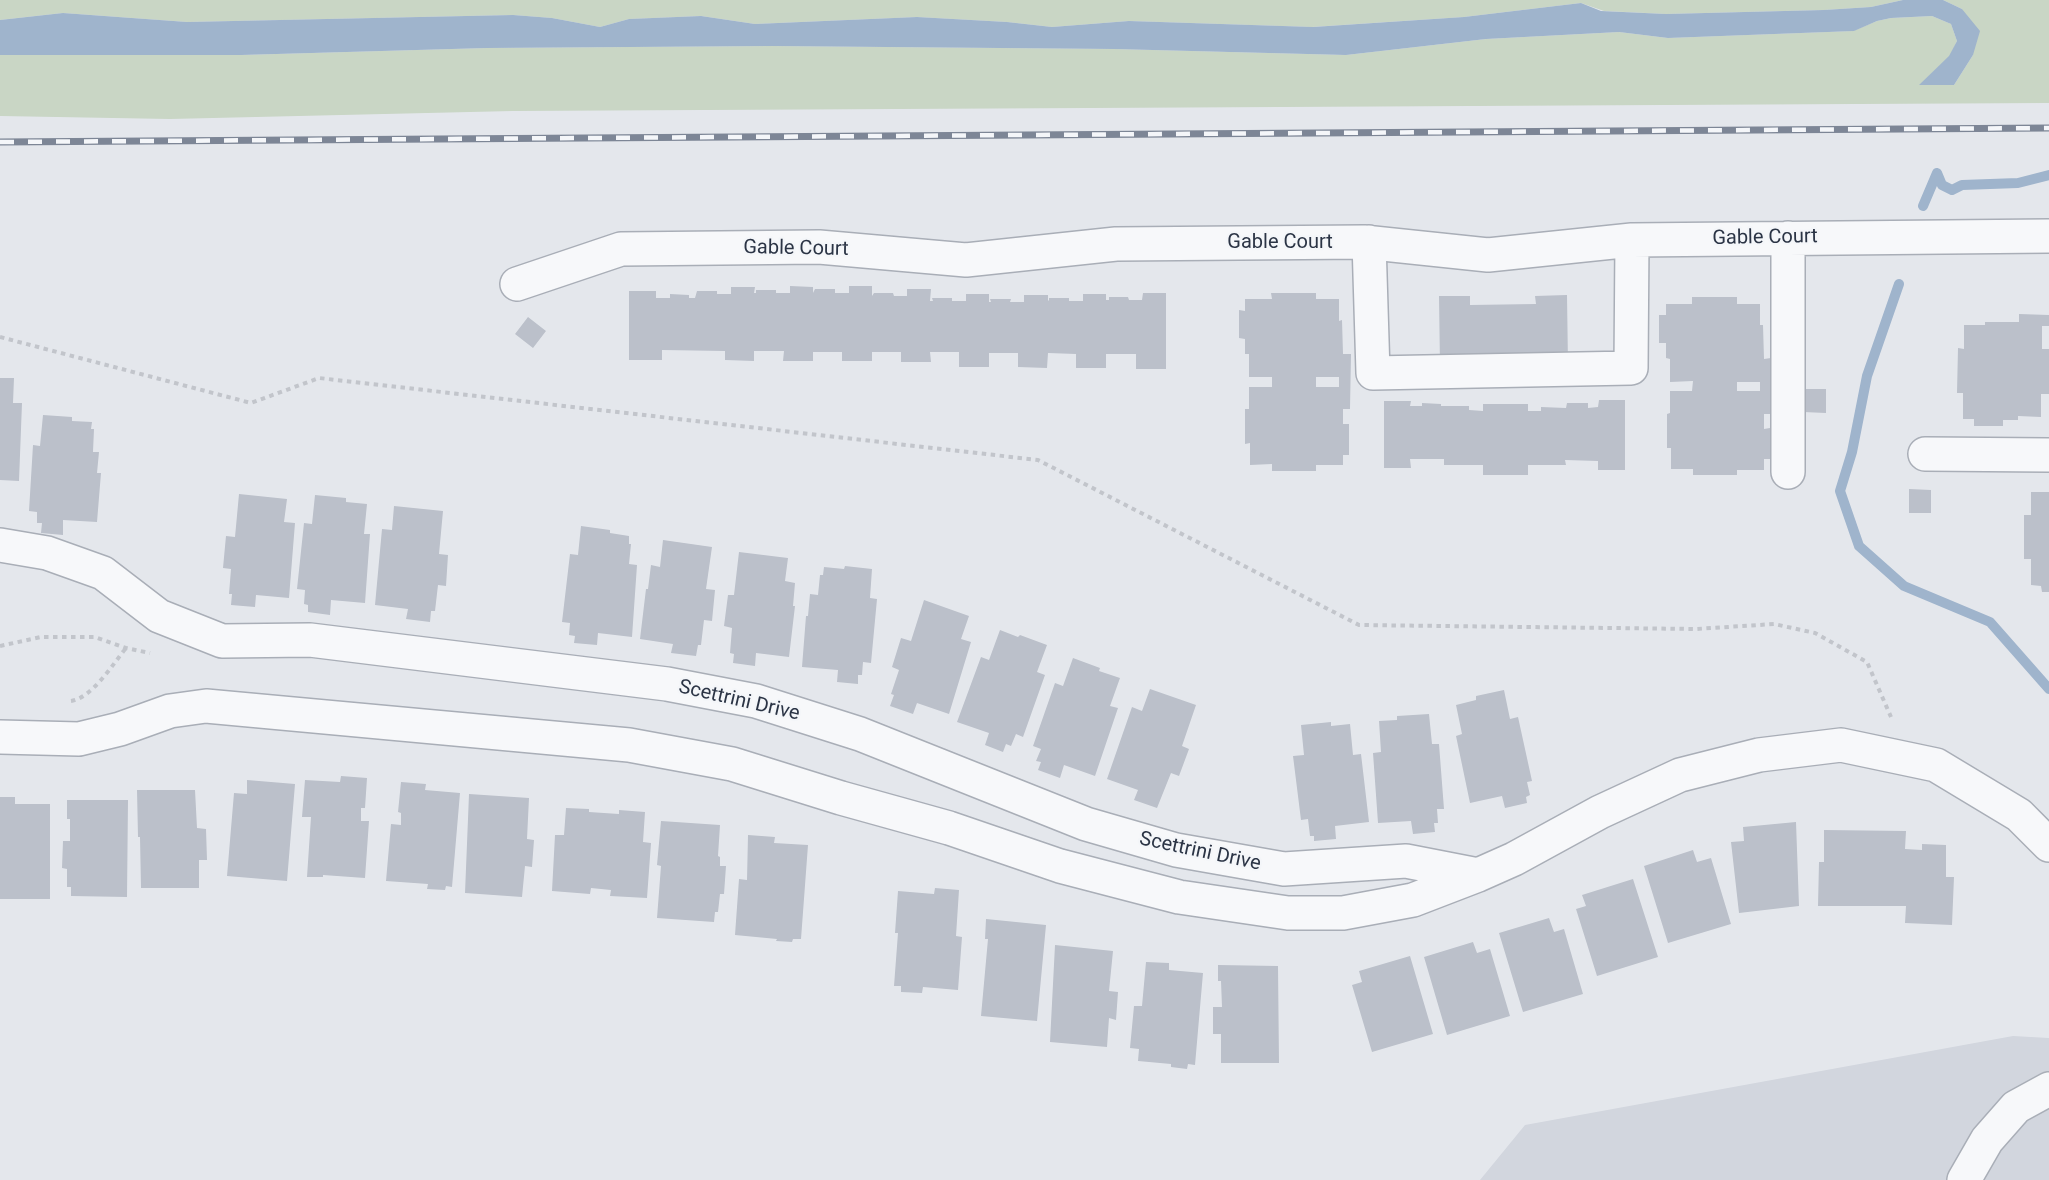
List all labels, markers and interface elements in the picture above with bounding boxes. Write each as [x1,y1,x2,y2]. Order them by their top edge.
street label: Gable Court [1712,225,1818,251]
street label: Gable Court [1227,231,1333,255]
street label: Gable Court [743,236,849,262]
street label: Scettrini Drive [676,675,802,727]
street label: Scettrini Drive [1137,827,1263,877]

